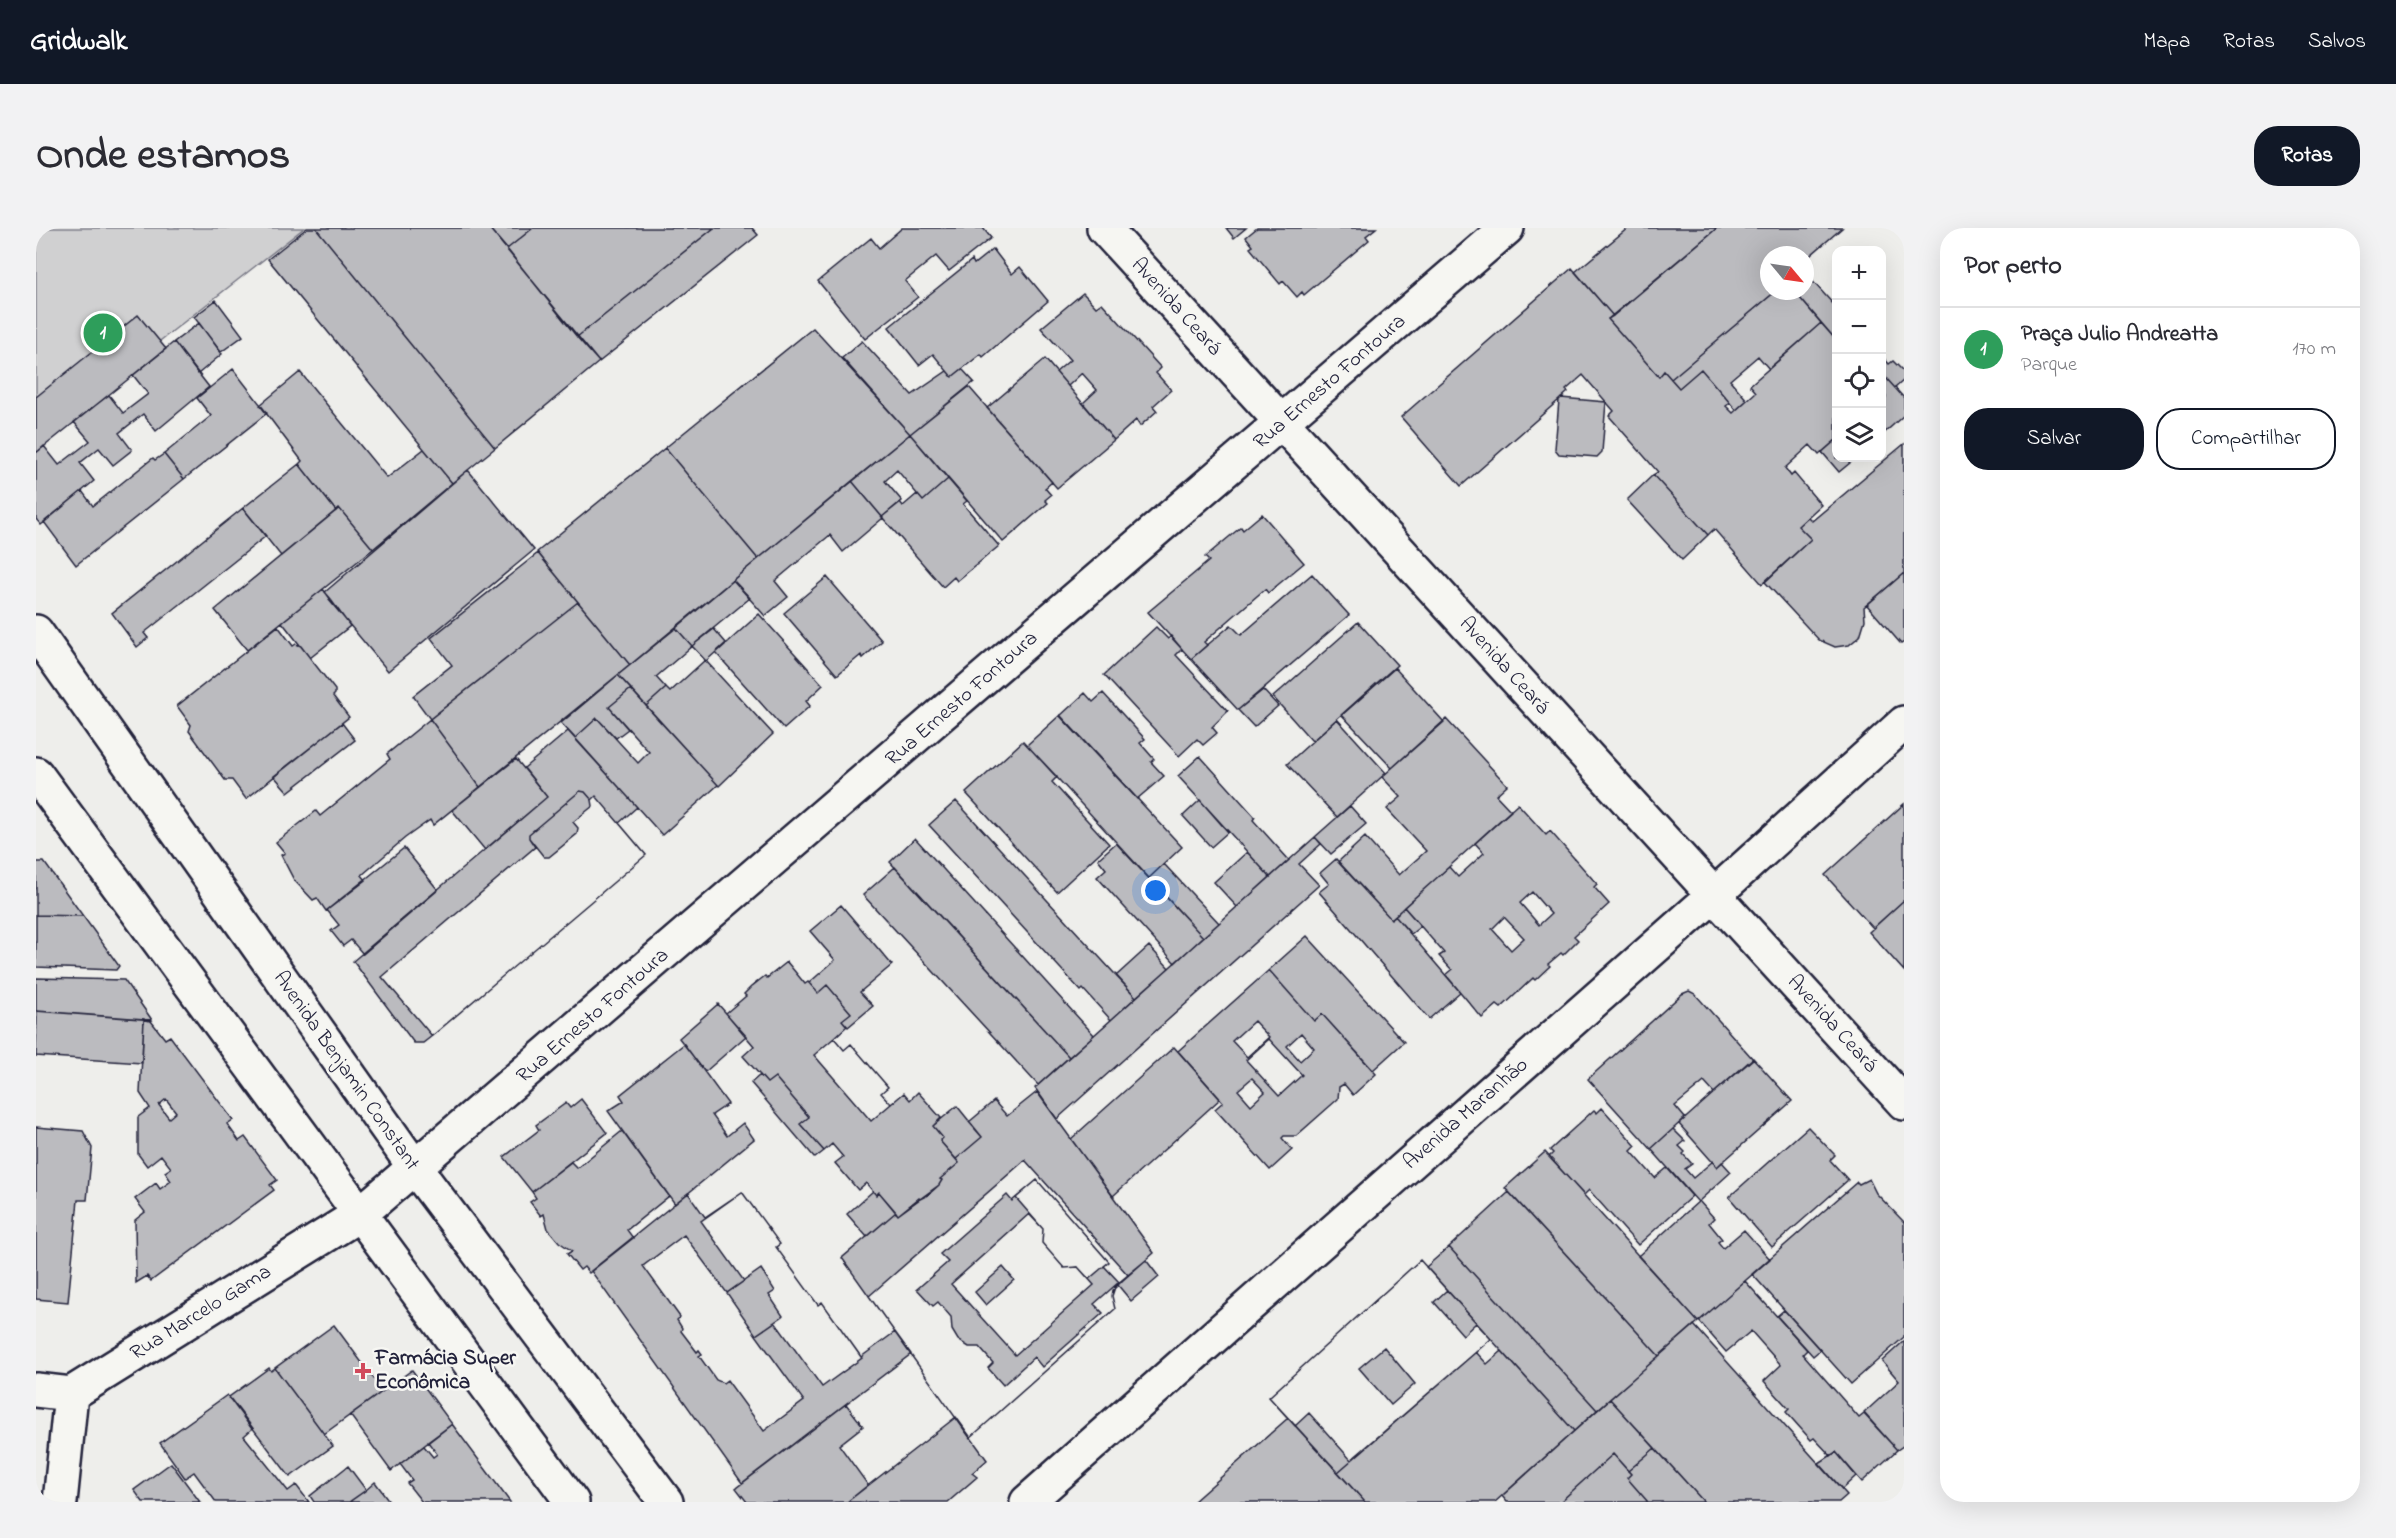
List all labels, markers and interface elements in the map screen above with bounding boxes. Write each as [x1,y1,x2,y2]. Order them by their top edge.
text: Gridwalk [30,22,127,63]
text: Mapa [2143,27,2190,57]
text: Rotas [2223,27,2275,57]
text: Salvos [2308,27,2366,57]
text: Onde estamos [36,126,290,187]
button: Rotas [2254,126,2360,186]
north arrow [1760,246,1814,300]
map controls [1832,246,1886,462]
button: + [1832,246,1886,300]
text: Por perto [1964,248,2062,286]
street label: Avenida Ceará [1124,251,1229,363]
button: − [1832,300,1886,354]
street label: Rua Ernesto Fontoura [1247,307,1413,457]
pin: 1 [84,310,122,356]
text: Praça Julio Andreatta [2021,319,2218,351]
text: 1 [1980,335,1987,364]
text: 170 m [2292,335,2336,364]
text: Parque [2021,351,2077,380]
button: locate [1832,354,1886,408]
button: layers [1832,408,1886,462]
button: Salvar [1964,408,2144,470]
button: Compartilhar [2156,408,2336,470]
street label: Avenida Ceará [1452,610,1557,722]
street label: Rua Ernesto Fontoura [879,624,1045,774]
your location [1141,876,1170,905]
street label: Rua Ernesto Fontoura [510,941,676,1091]
street label: Avenida Benjamin Constant [265,965,427,1177]
street label: Avenida Ceará [1780,968,1885,1080]
street label: Avenida Maranhão [1397,1051,1535,1177]
street label: Rua Marcelo Gama [125,1258,277,1368]
place label: Farmácia Super Econômica [374,1344,516,1398]
marker: Farmácia Super Econômica [356,1364,370,1378]

